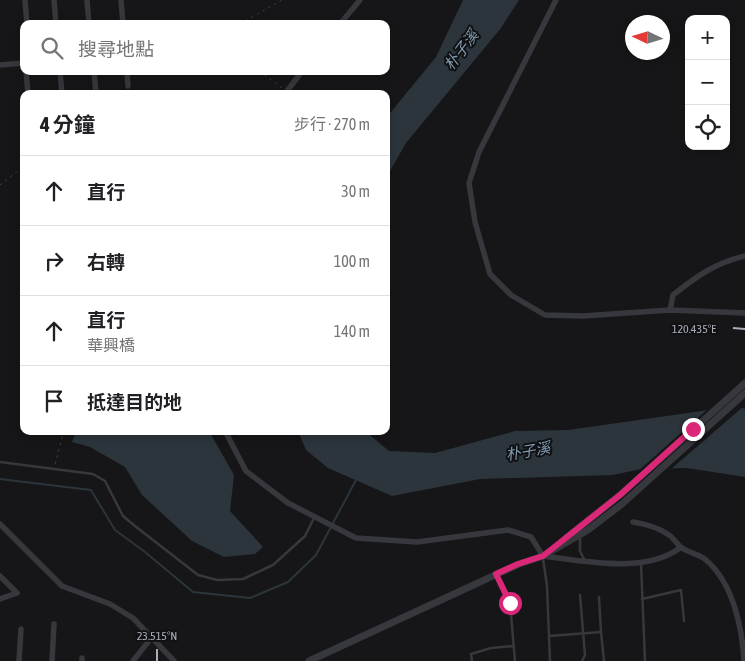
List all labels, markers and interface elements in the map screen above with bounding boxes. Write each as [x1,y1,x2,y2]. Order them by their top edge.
north arrow [625,15,670,60]
map controls [685,15,730,150]
button: + [685,15,730,60]
search box [20,20,390,75]
water label: 朴子溪 [441,25,483,73]
icon: search [38,34,66,62]
text: 搜尋地點 [78,38,154,60]
button: − [685,60,730,105]
button: locate [685,105,730,150]
text: 4 分鐘 [40,112,95,136]
text: 步行 · 270 m [294,115,370,133]
icon: ahead [40,177,68,205]
text: 直行 [87,181,125,203]
text: 30 m [341,182,370,200]
icon: right [40,247,68,275]
text: 右轉 [87,251,125,273]
text: 100 m [334,252,370,270]
text: 直行 [87,309,125,331]
icon: ahead [40,317,68,345]
text: 140 m [334,322,370,340]
text: 120.435°E [672,322,716,336]
text: 華興橋 [87,336,135,354]
icon: arrive [40,387,68,415]
text: 抵達目的地 [87,391,182,413]
route end [682,418,705,441]
water label: 朴子溪 [504,438,554,463]
route start [499,592,522,615]
text: 23.515°N [137,629,177,643]

